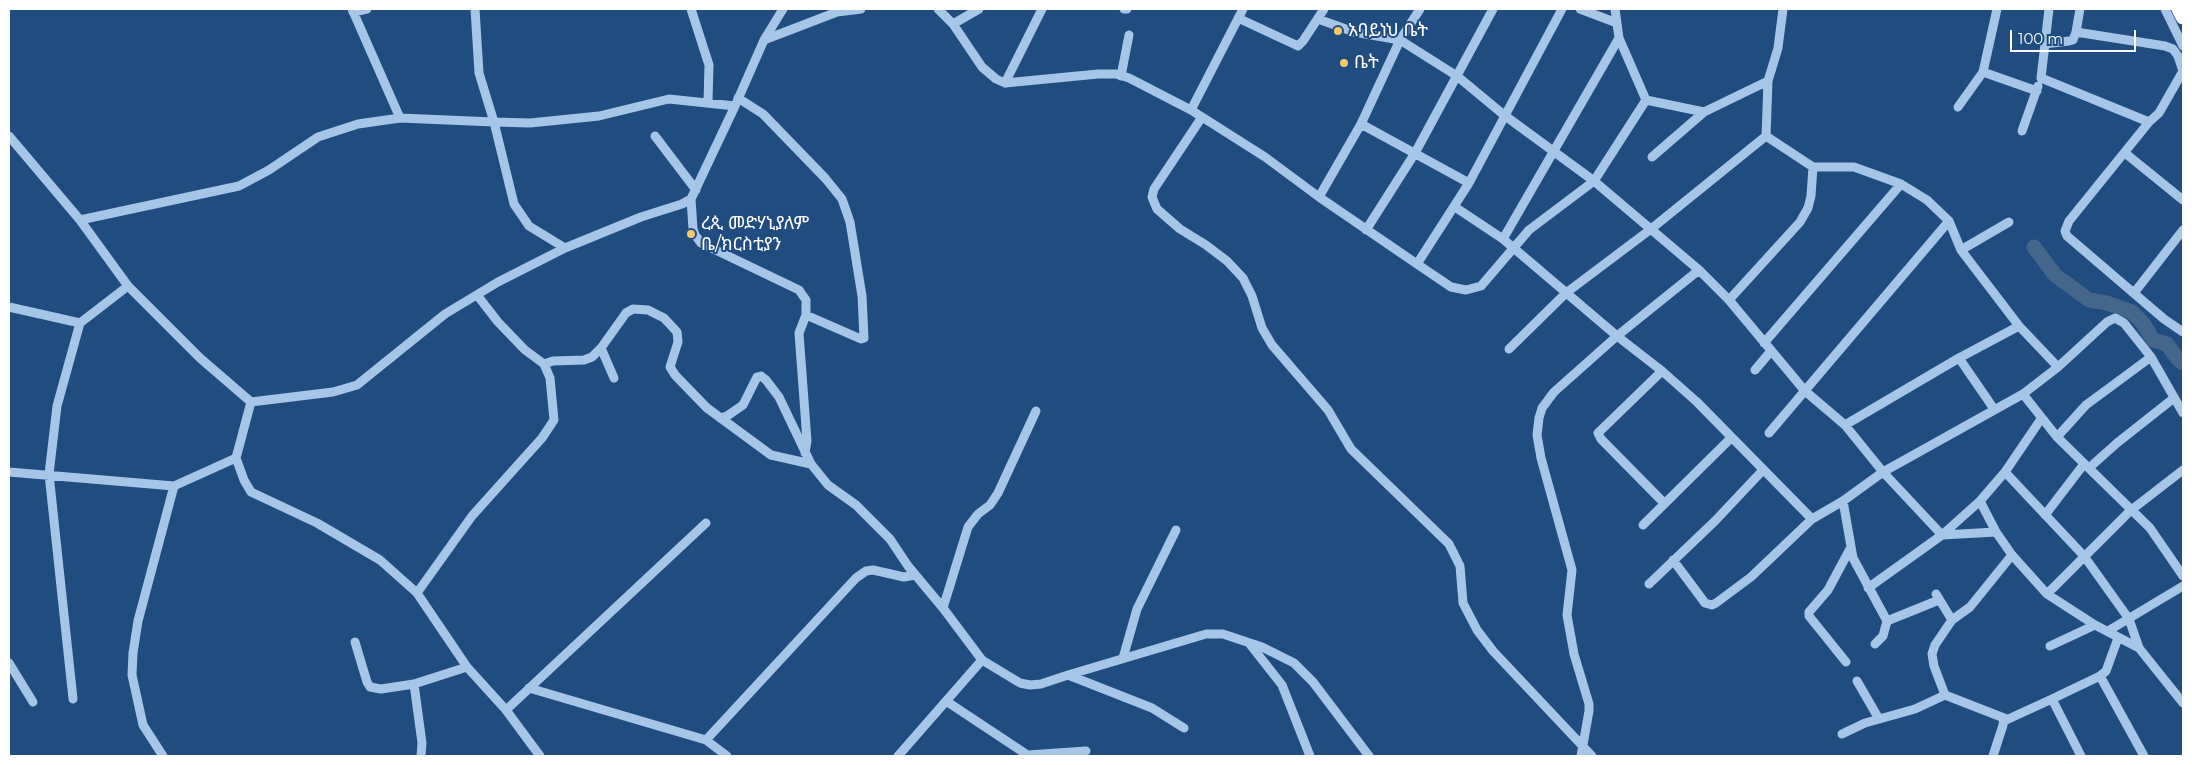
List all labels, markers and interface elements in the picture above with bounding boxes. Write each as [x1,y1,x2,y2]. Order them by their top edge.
place label: አባይነህ ቤት [1348,20,1428,42]
scale bar [2012,20,2138,52]
marker: አባይነህ ቤት [1332,25,1344,37]
text: 100 m [2018,29,2063,48]
place label: ቤት [1354,52,1379,74]
marker: ቤት [1338,57,1350,69]
place label: ረጲ መድሃኒያለም ቤ/ክርስቲያን [701,213,809,255]
marker: ረጲ መድሃኒያለም ቤ/ክርስቲያን [685,228,697,240]

